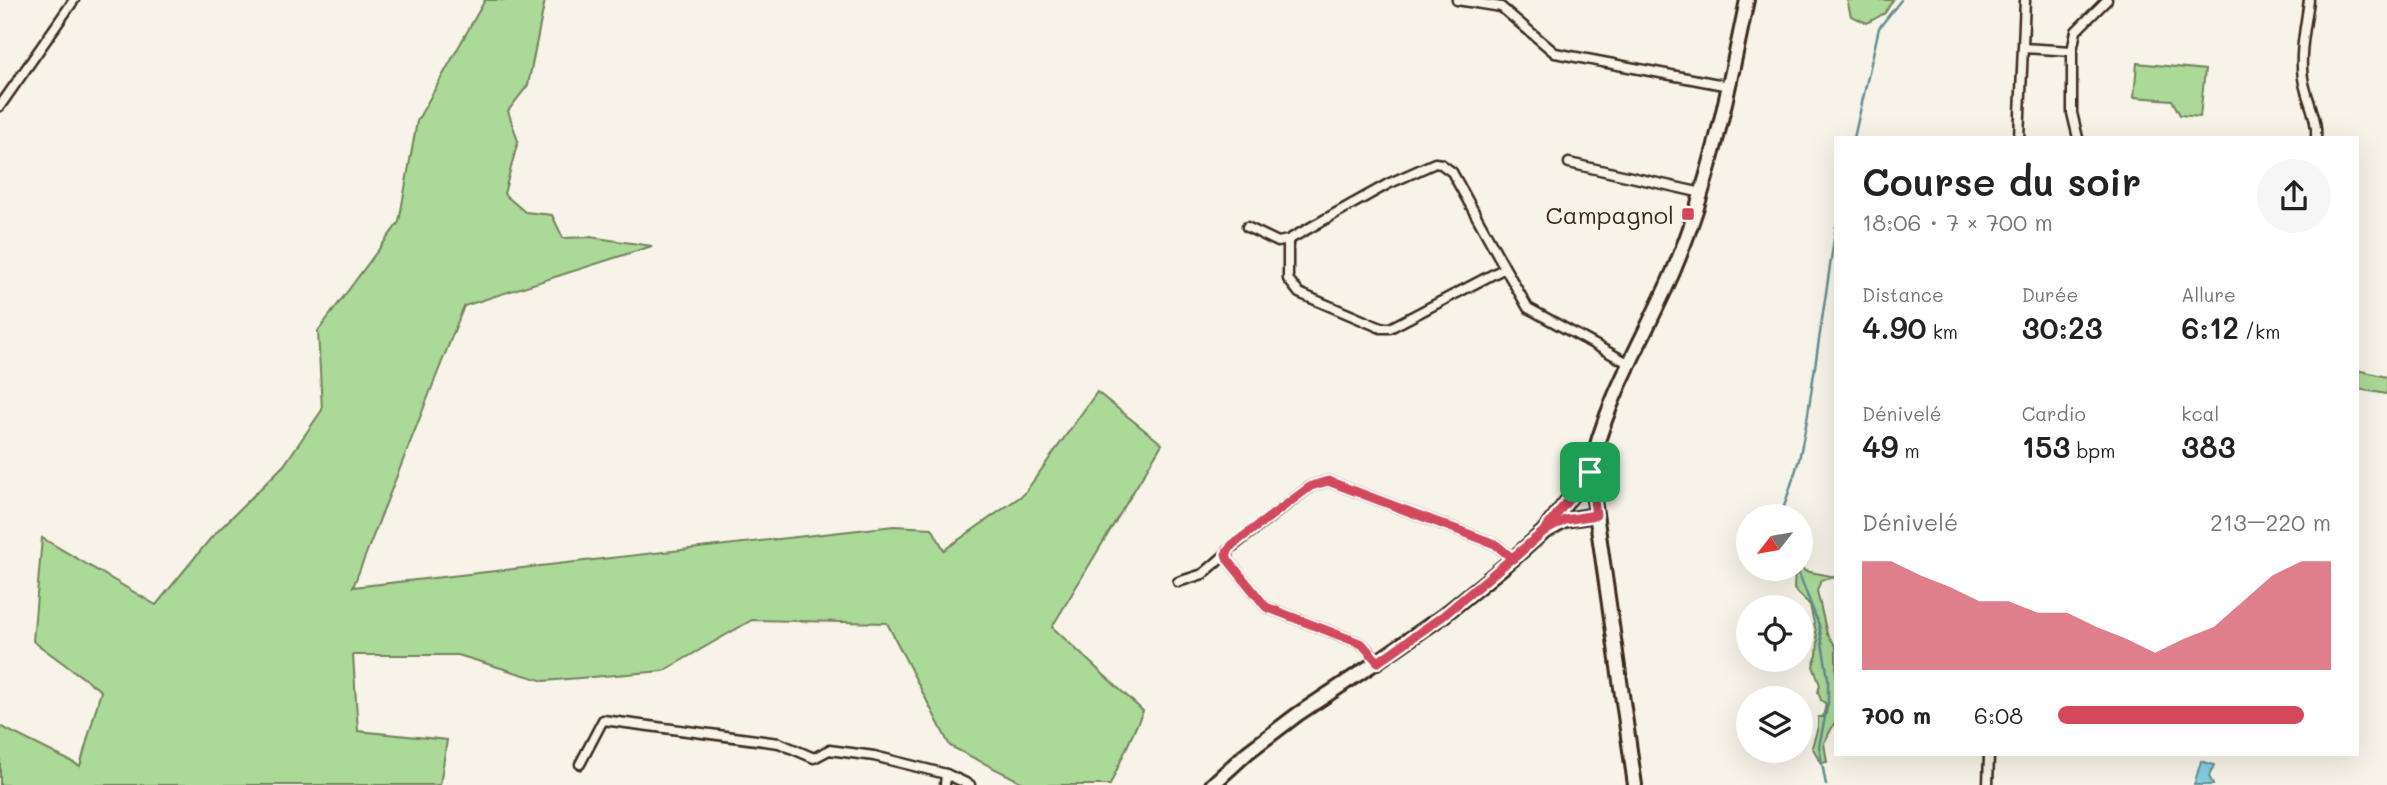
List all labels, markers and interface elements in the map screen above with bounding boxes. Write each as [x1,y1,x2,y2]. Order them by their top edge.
text: Course du soir [1862,156,2141,206]
button: share [2257,159,2331,233]
place label: Campagnol [1546,199,1674,230]
marker: Campagnol [1680,206,1696,222]
text: 18:06 · 7 × 700 m [1862,207,2053,237]
text: Distance [1862,282,1944,307]
text: Durée [2022,282,2078,307]
text: Allure [2181,282,2236,307]
text: 4.90 [1862,307,1927,347]
text: 30:23 [2022,307,2103,347]
text: 6:12 [2181,307,2239,347]
text: km [1927,319,1958,344]
text: /km [2239,319,2280,344]
text: Dénivelé [1862,401,1942,426]
text: Cardio [2022,401,2086,426]
text: kcal [2181,401,2219,426]
text: 49 [1862,426,1898,466]
text: 153 [2022,426,2070,466]
text: 383 [2181,426,2235,466]
text: m [1898,438,1920,463]
text: bpm [2070,438,2115,463]
pin [1560,442,1620,502]
icon: arrive [1571,453,1609,491]
north arrow [1736,504,1813,581]
map controls [1736,504,1813,763]
text: Dénivelé [1862,507,1958,537]
text: 213–220 m [2210,507,2331,537]
button: locate [1736,595,1813,672]
button: layers [1736,686,1813,763]
text: 700 m [1862,700,1931,730]
text: 6:08 [1974,700,2023,730]

